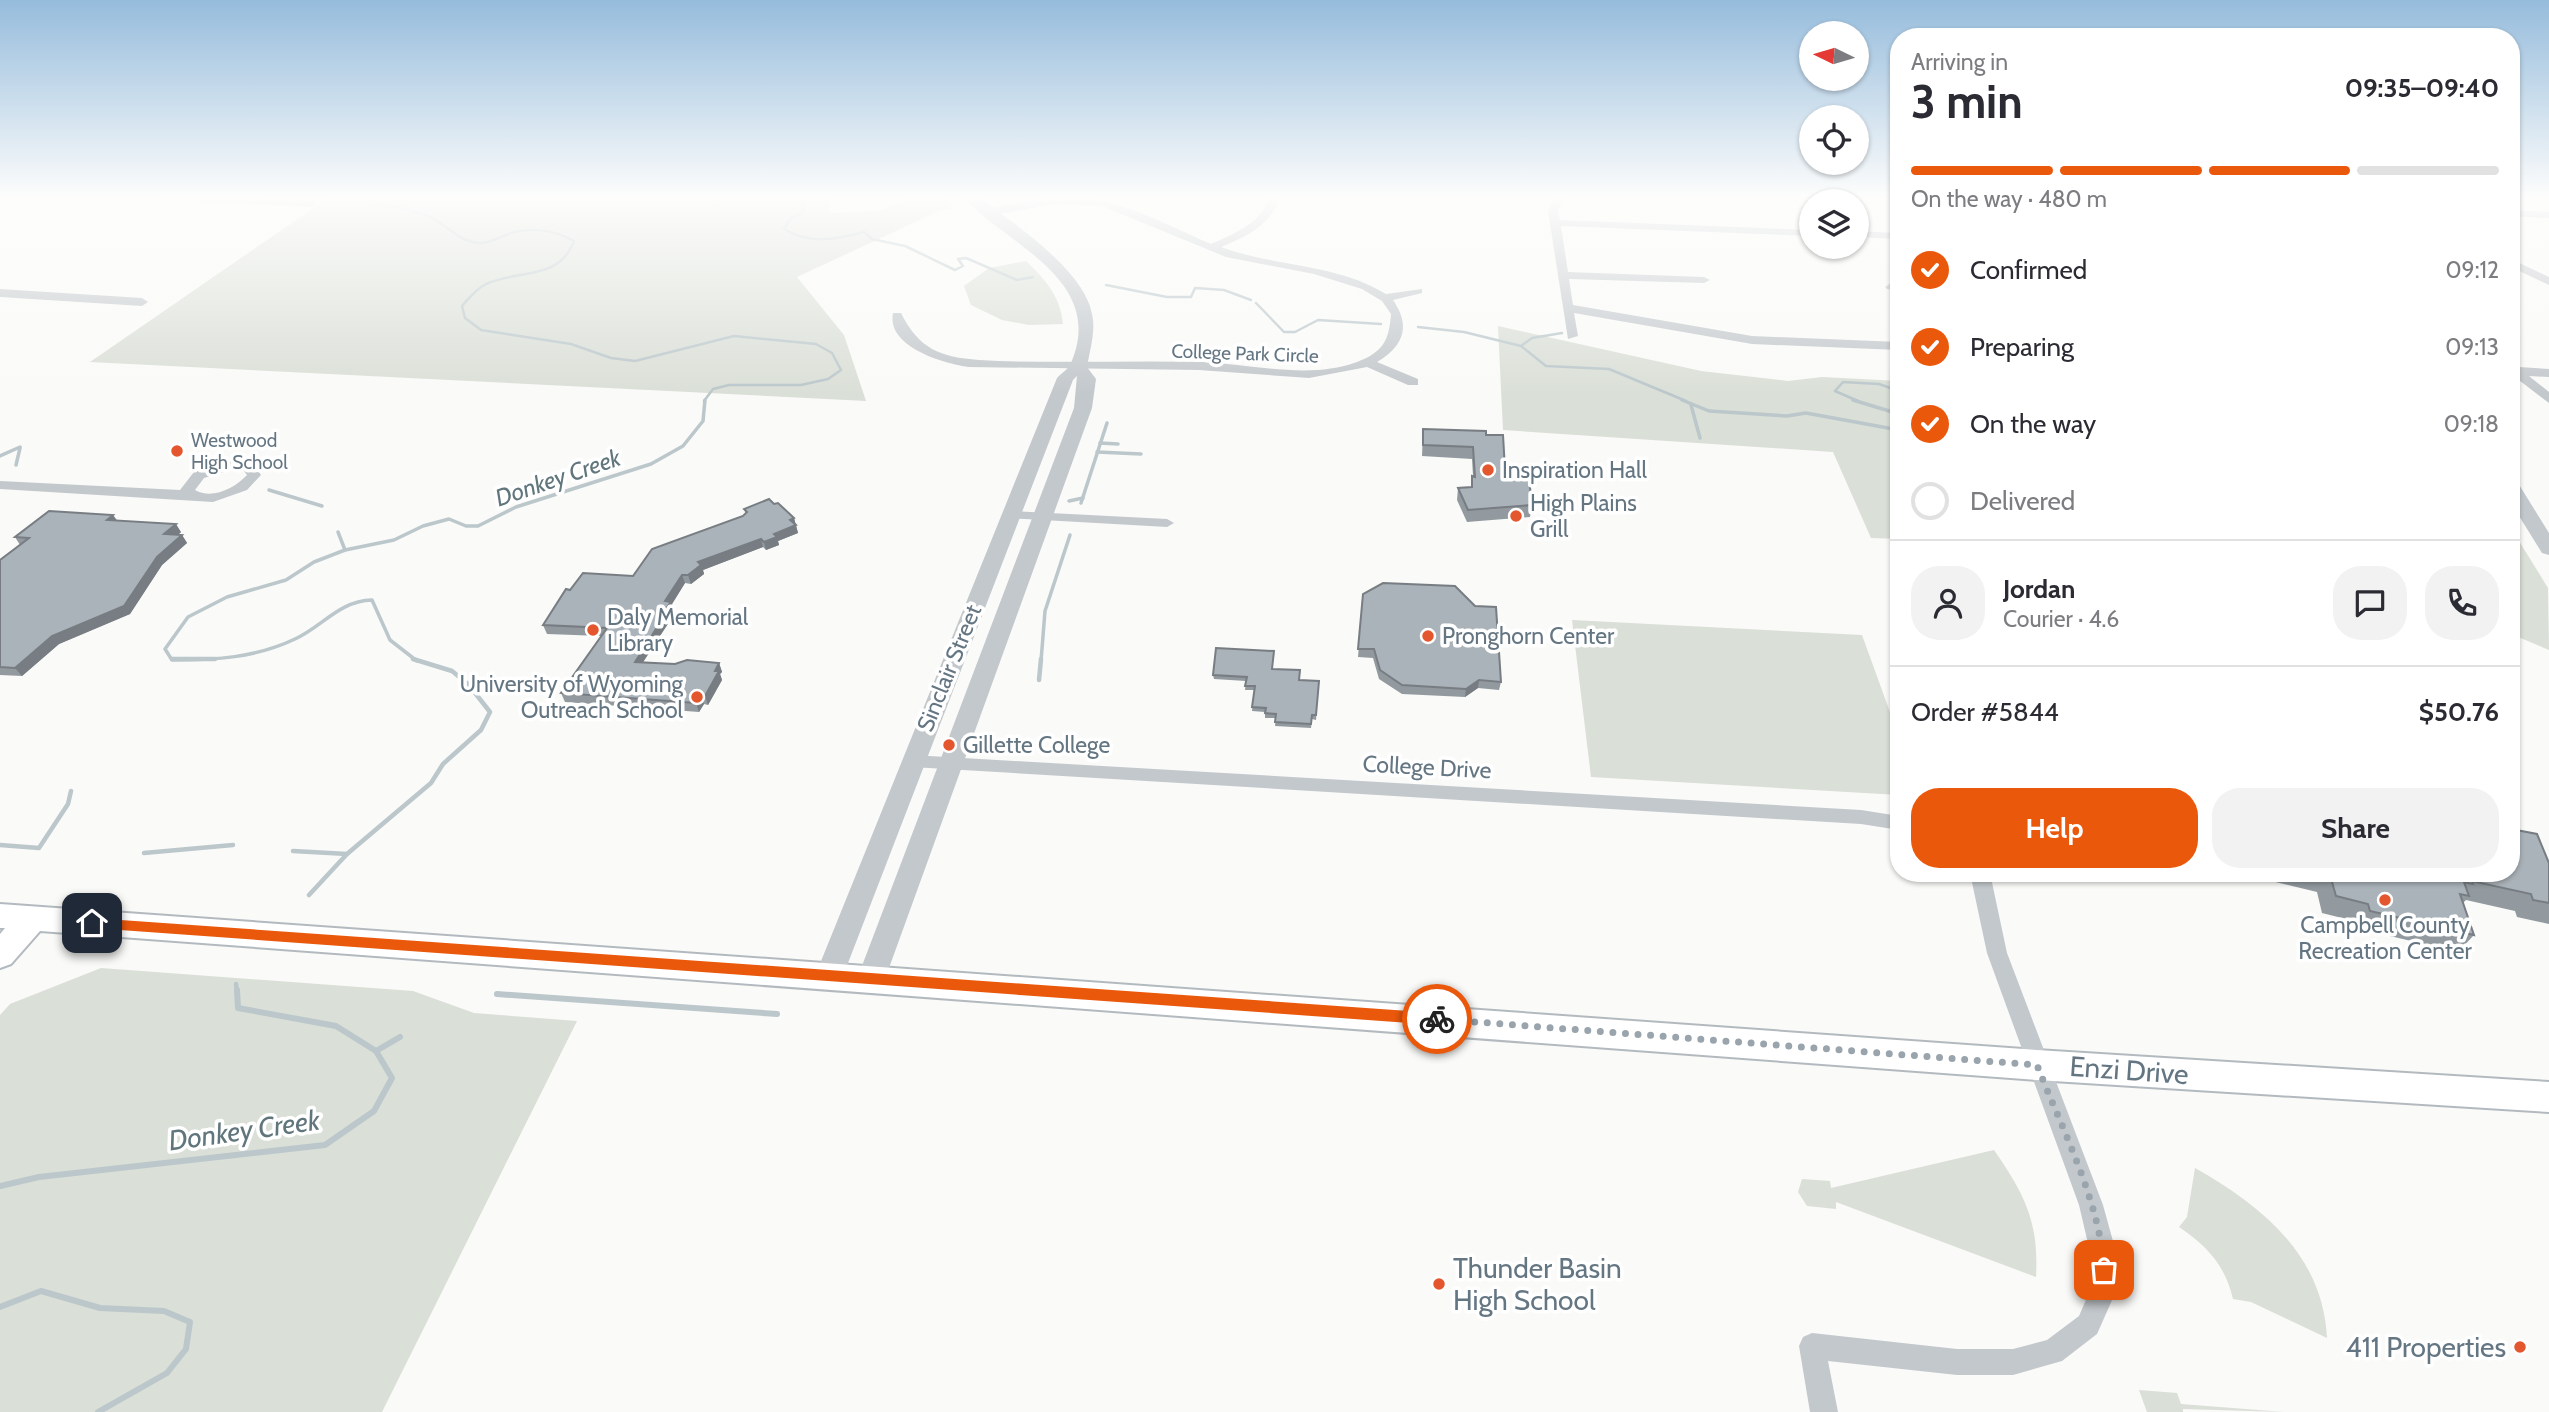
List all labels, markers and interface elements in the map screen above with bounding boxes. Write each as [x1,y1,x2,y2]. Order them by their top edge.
north arrow [1799,21,1869,91]
map controls [1799,21,1869,259]
text: Arriving in [1911,48,2008,76]
text: 09:35–09:40 [2345,72,2499,104]
text: 3 min [1911,74,2023,130]
button: locate [1799,105,1869,175]
text: On the way · 480 m [1911,185,2107,213]
button: layers [1799,189,1869,259]
icon: check [1911,251,1949,289]
text: Confirmed [1970,254,2087,286]
text: 09:12 [2446,256,2499,284]
icon: check [1911,328,1949,366]
text: Preparing [1970,331,2074,363]
text: 09:13 [2445,333,2499,361]
street label: College Park Circle [1171,339,1319,368]
icon: check [1911,405,1949,443]
text: On the way [1970,408,2096,440]
text: 09:18 [2444,410,2499,438]
place label: Westwood High School [191,429,288,474]
water label: Donkey Creek [491,442,625,512]
marker: Westwood High School [169,443,185,459]
place label: Inspiration Hall [1502,456,1647,484]
marker: Inspiration Hall [1480,462,1496,478]
text: Delivered [1970,485,2075,517]
place label: High Plains Grill [1530,489,1637,543]
marker: High Plains Grill [1508,508,1524,524]
button: person [1911,566,1985,640]
button: chat [2333,566,2407,640]
button: phone [2425,566,2499,640]
text: Jordan [2003,573,2075,605]
street label: Sinclair Street [911,600,987,736]
place label: Daly Memorial Library [607,603,749,657]
text: Courier · 4.6 [2003,605,2119,633]
marker: Daly Memorial Library [585,622,601,638]
place label: Pronghorn Center [1442,622,1615,650]
marker: Pronghorn Center [1420,628,1436,644]
place label: University of Wyoming Outreach School [460,670,684,724]
marker: University of Wyoming Outreach School [689,689,705,705]
text: Order #5844 [1911,696,2059,728]
text: $50.76 [2419,696,2499,728]
place label: Gillette College [963,731,1111,759]
marker: Gillette College [941,737,957,753]
street label: College Drive [1362,750,1492,784]
button: Help [1911,788,2198,868]
button: Share [2212,788,2499,868]
marker: Campbell County Recreation Center [2377,892,2393,908]
pin [62,893,122,953]
icon: home [73,904,111,942]
place label: Campbell County Recreation Center [2298,911,2472,965]
courier [1402,984,1472,1054]
icon: bike [1418,1000,1456,1038]
street label: Enzi Drive [2068,1049,2190,1091]
water label: Donkey Creek [166,1102,323,1157]
pin [2074,1240,2134,1300]
place label: Thunder Basin High School [1453,1251,1622,1317]
icon: bag [2085,1251,2123,1289]
marker: Thunder Basin High School [1431,1276,1447,1292]
place label: 411 Properties [2346,1330,2506,1364]
marker: 411 Properties [2512,1339,2528,1355]

